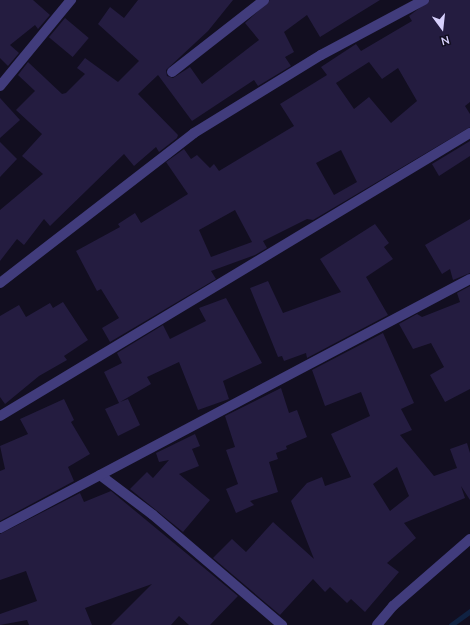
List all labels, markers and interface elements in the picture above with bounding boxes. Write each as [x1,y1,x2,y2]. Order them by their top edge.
north arrow [422,8,462,48]
text: N [439,32,451,48]

